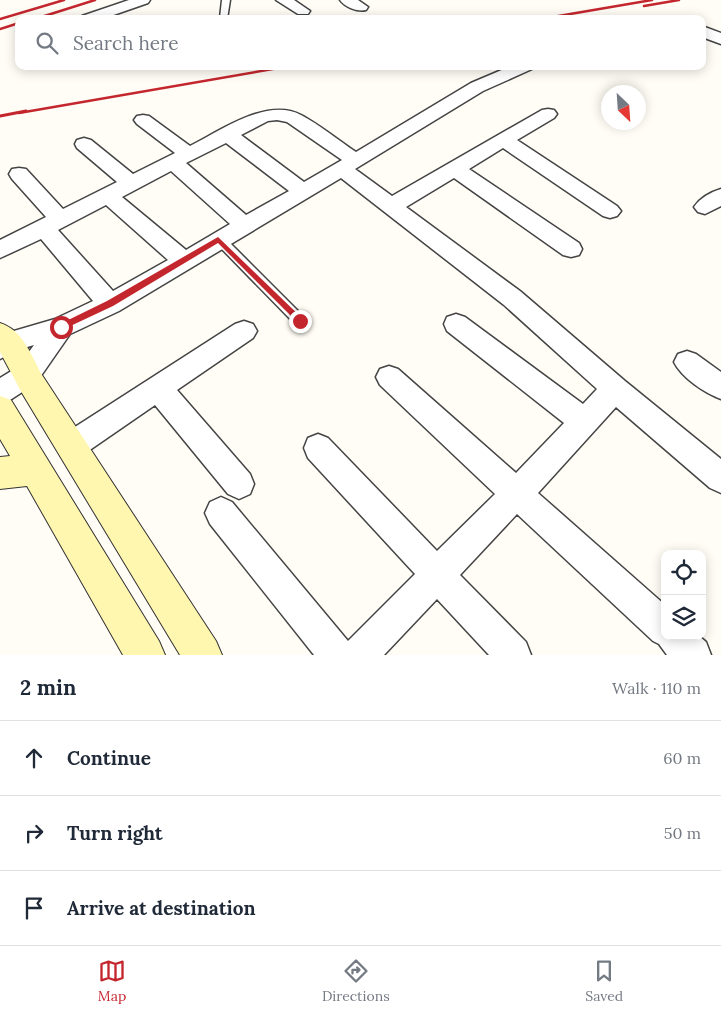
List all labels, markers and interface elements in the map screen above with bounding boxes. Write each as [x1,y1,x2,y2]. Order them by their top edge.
search box [15,15,706,70]
icon: search [33,29,61,57]
text: Search here [73,31,179,55]
north arrow [601,85,646,130]
route end [289,310,312,333]
route start [50,316,73,339]
map controls [661,550,706,640]
button: locate [661,550,706,595]
button: layers [661,595,706,640]
text: 2 min [20,674,76,701]
text: Walk · 110 m [612,678,701,698]
icon: ahead [20,744,48,772]
text: Continue [67,746,151,770]
text: 60 m [663,748,701,768]
icon: right [20,819,48,847]
text: Turn right [67,821,163,845]
text: 50 m [664,823,701,843]
icon: arrive [20,894,48,922]
text: Arrive at destination [67,896,256,920]
tab: Map [98,957,126,1005]
tab: Directions [322,957,390,1005]
tab: Saved [585,957,623,1005]

